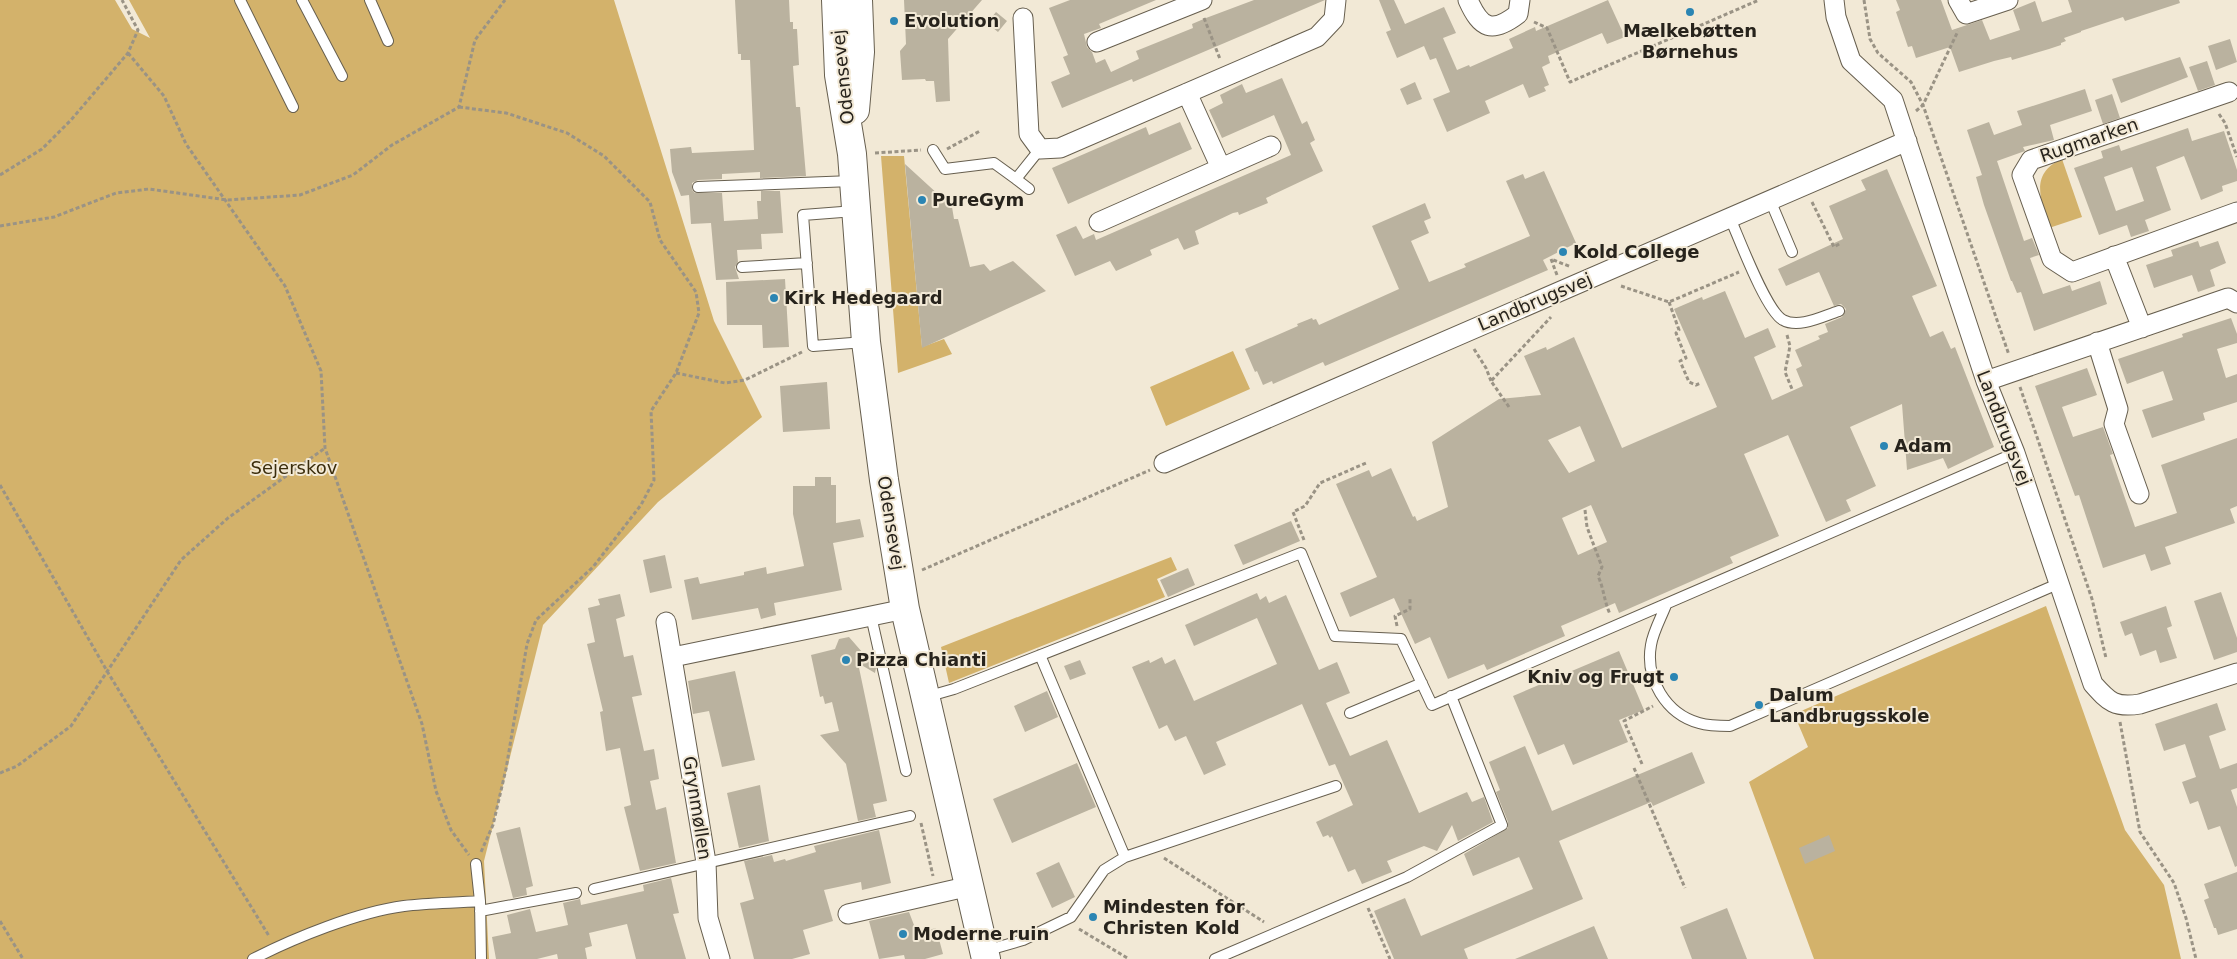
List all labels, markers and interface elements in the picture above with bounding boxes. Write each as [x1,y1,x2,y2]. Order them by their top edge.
marker: Mælkebøtten Børnehus [1684,6,1696,18]
place label: Evolution [904,10,999,31]
marker: Evolution [888,15,900,27]
place label: Mælkebøtten Børnehus [1623,20,1757,62]
street label: Odensevej [827,29,858,126]
street label: Rugmarken [2037,113,2141,166]
place label: PureGym [932,189,1024,210]
marker: PureGym [916,194,928,206]
place label: Kold College [1573,241,1700,262]
marker: Kold College [1557,246,1569,258]
street label: Landbrugsvej [1475,268,1595,335]
place label: Kirk Hedegaard [784,287,943,308]
marker: Kirk Hedegaard [768,292,780,304]
street label: Landbrugsvej [1973,367,2036,488]
place label: Adam [1894,435,1952,456]
marker: Adam [1878,440,1890,452]
park label: Sejerskov [251,457,338,478]
street label: Odensevej [874,474,909,572]
place label: Pizza Chianti [856,649,987,670]
marker: Pizza Chianti [840,654,852,666]
place label: Kniv og Frugt [1527,666,1664,687]
marker: Kniv og Frugt [1668,671,1680,683]
place label: Dalum Landbrugsskole [1769,684,1929,726]
marker: Dalum Landbrugsskole [1753,699,1765,711]
street label: Grynmøllen [679,755,716,861]
place label: Mindesten for Christen Kold [1103,896,1245,938]
marker: Mindesten for Christen Kold [1087,911,1099,923]
place label: Moderne ruin [913,923,1049,944]
marker: Moderne ruin [897,928,909,940]

